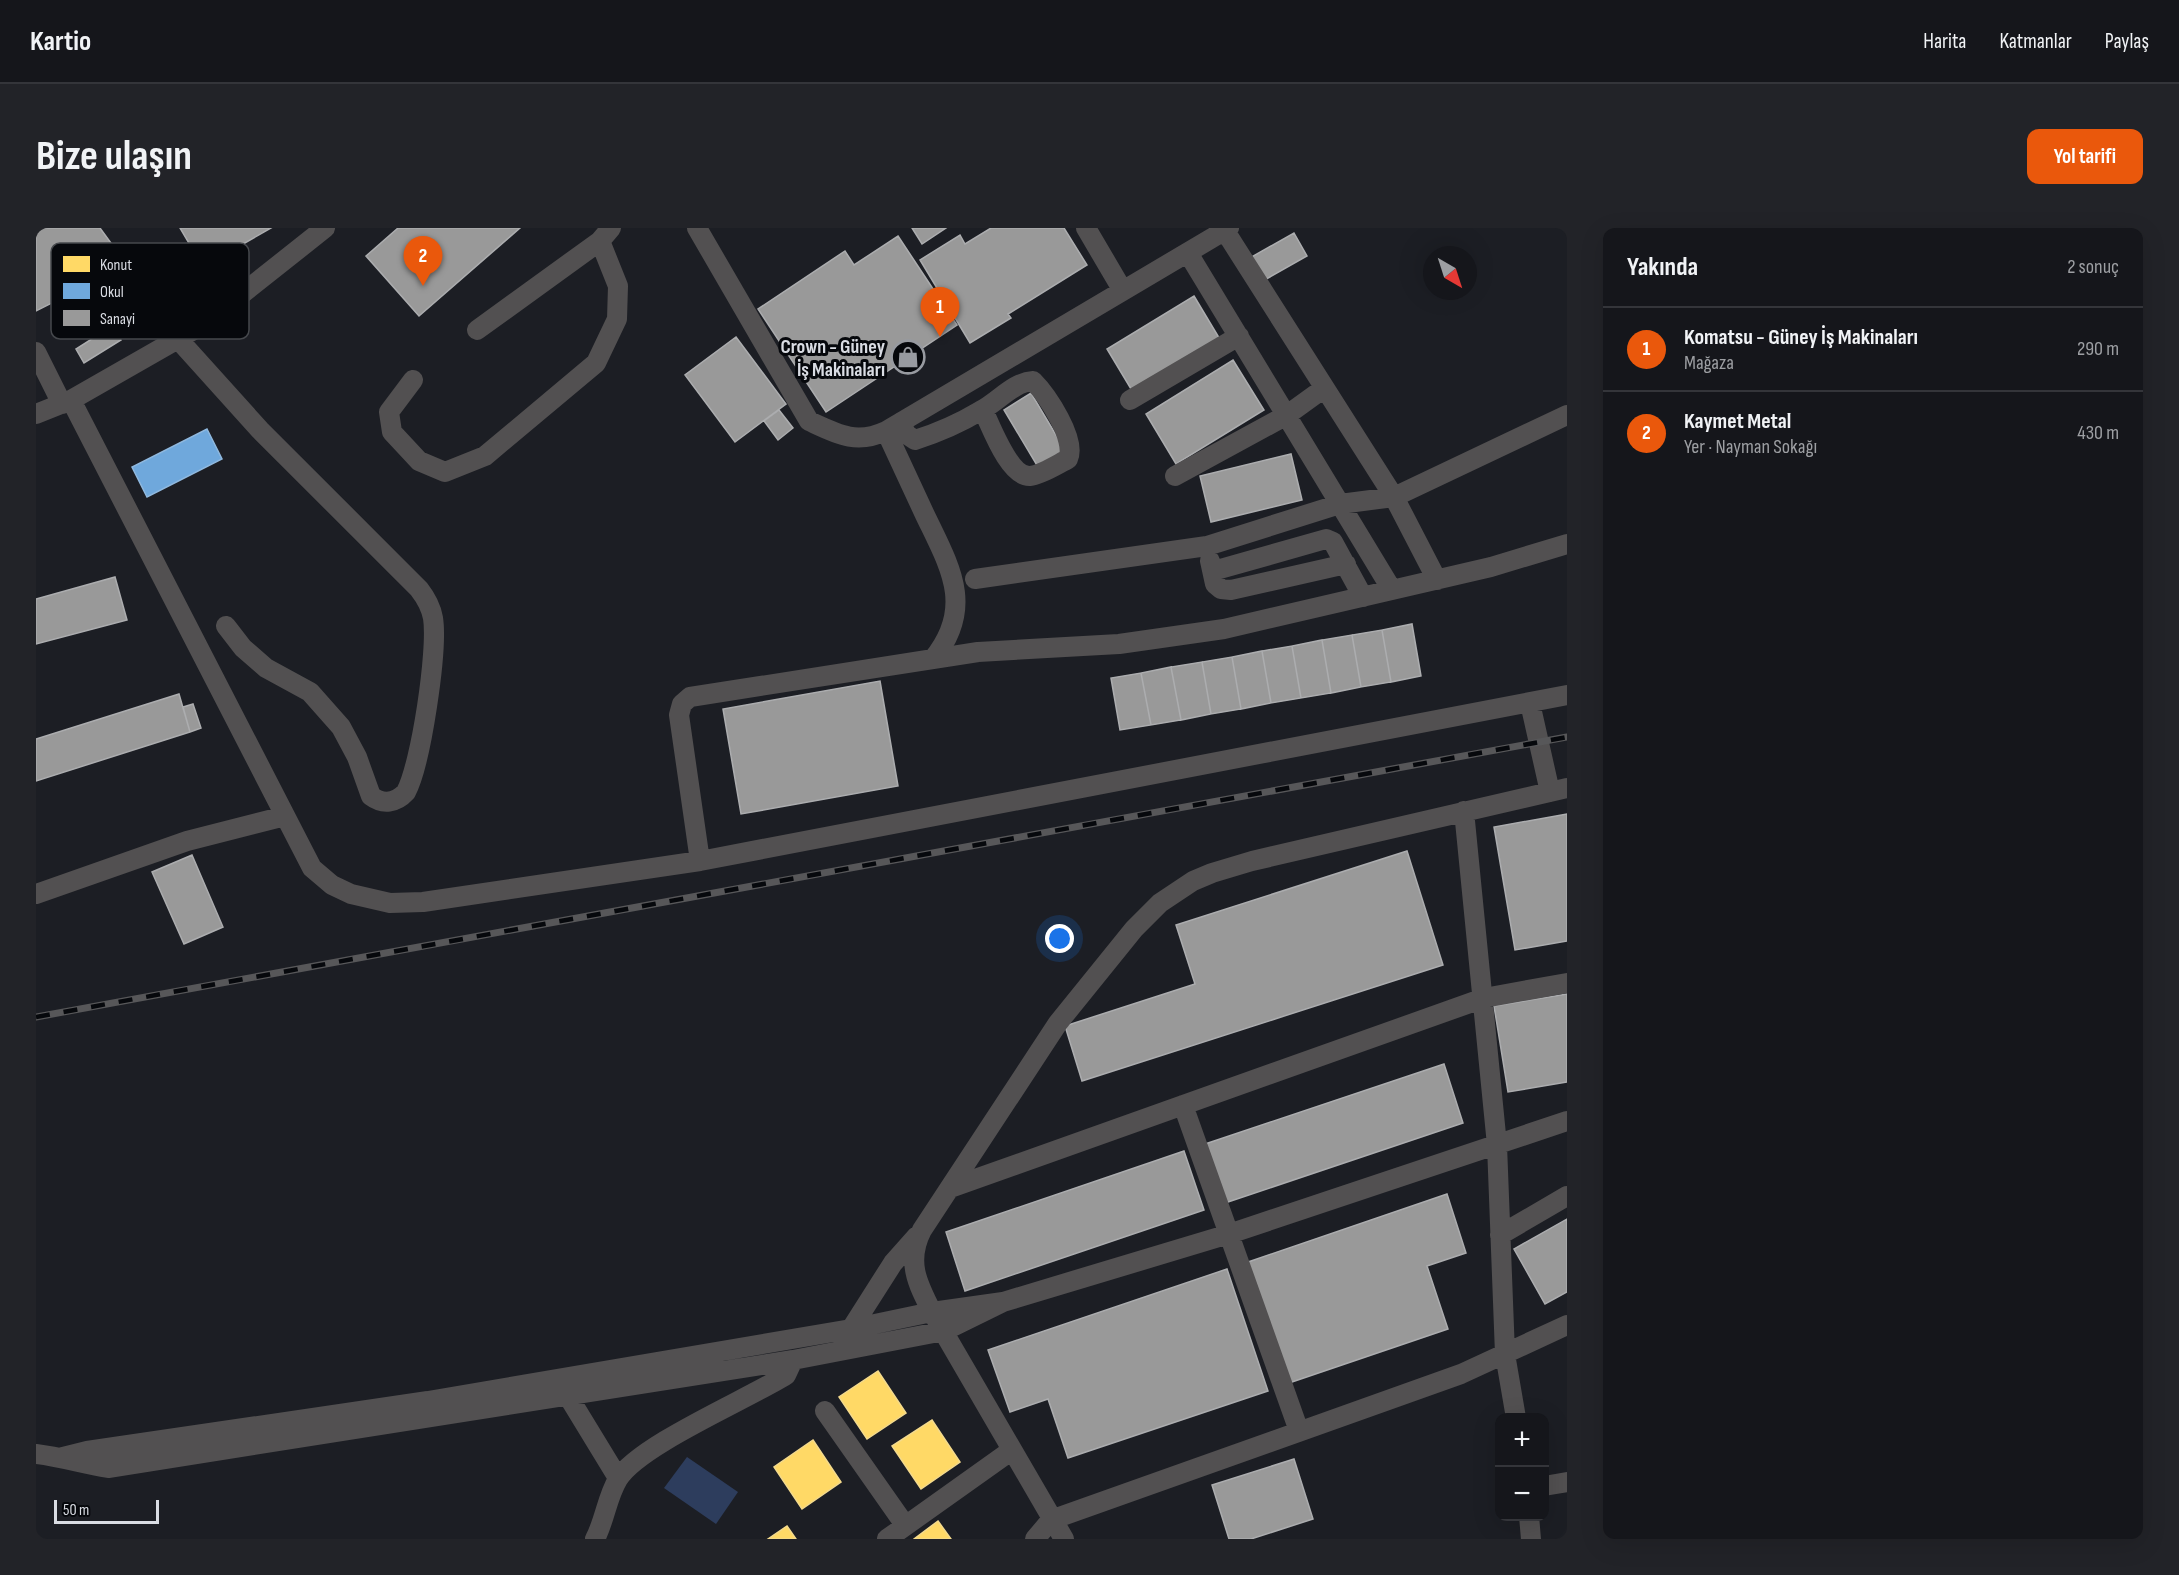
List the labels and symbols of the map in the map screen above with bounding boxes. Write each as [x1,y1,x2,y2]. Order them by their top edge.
pin: 2 [404,236,442,286]
legend [51,243,249,339]
north arrow [1423,246,1477,300]
text: Konut [100,256,132,275]
text: Okul [100,283,124,302]
pin: 1 [920,288,960,337]
text: Sanayi [100,310,135,329]
place label: Crown - Güney İş Makinaları [780,335,886,382]
shop icon: Crown - Güney İş Makinaları [890,339,926,375]
your location [1045,924,1074,953]
scale bar [54,1497,159,1524]

